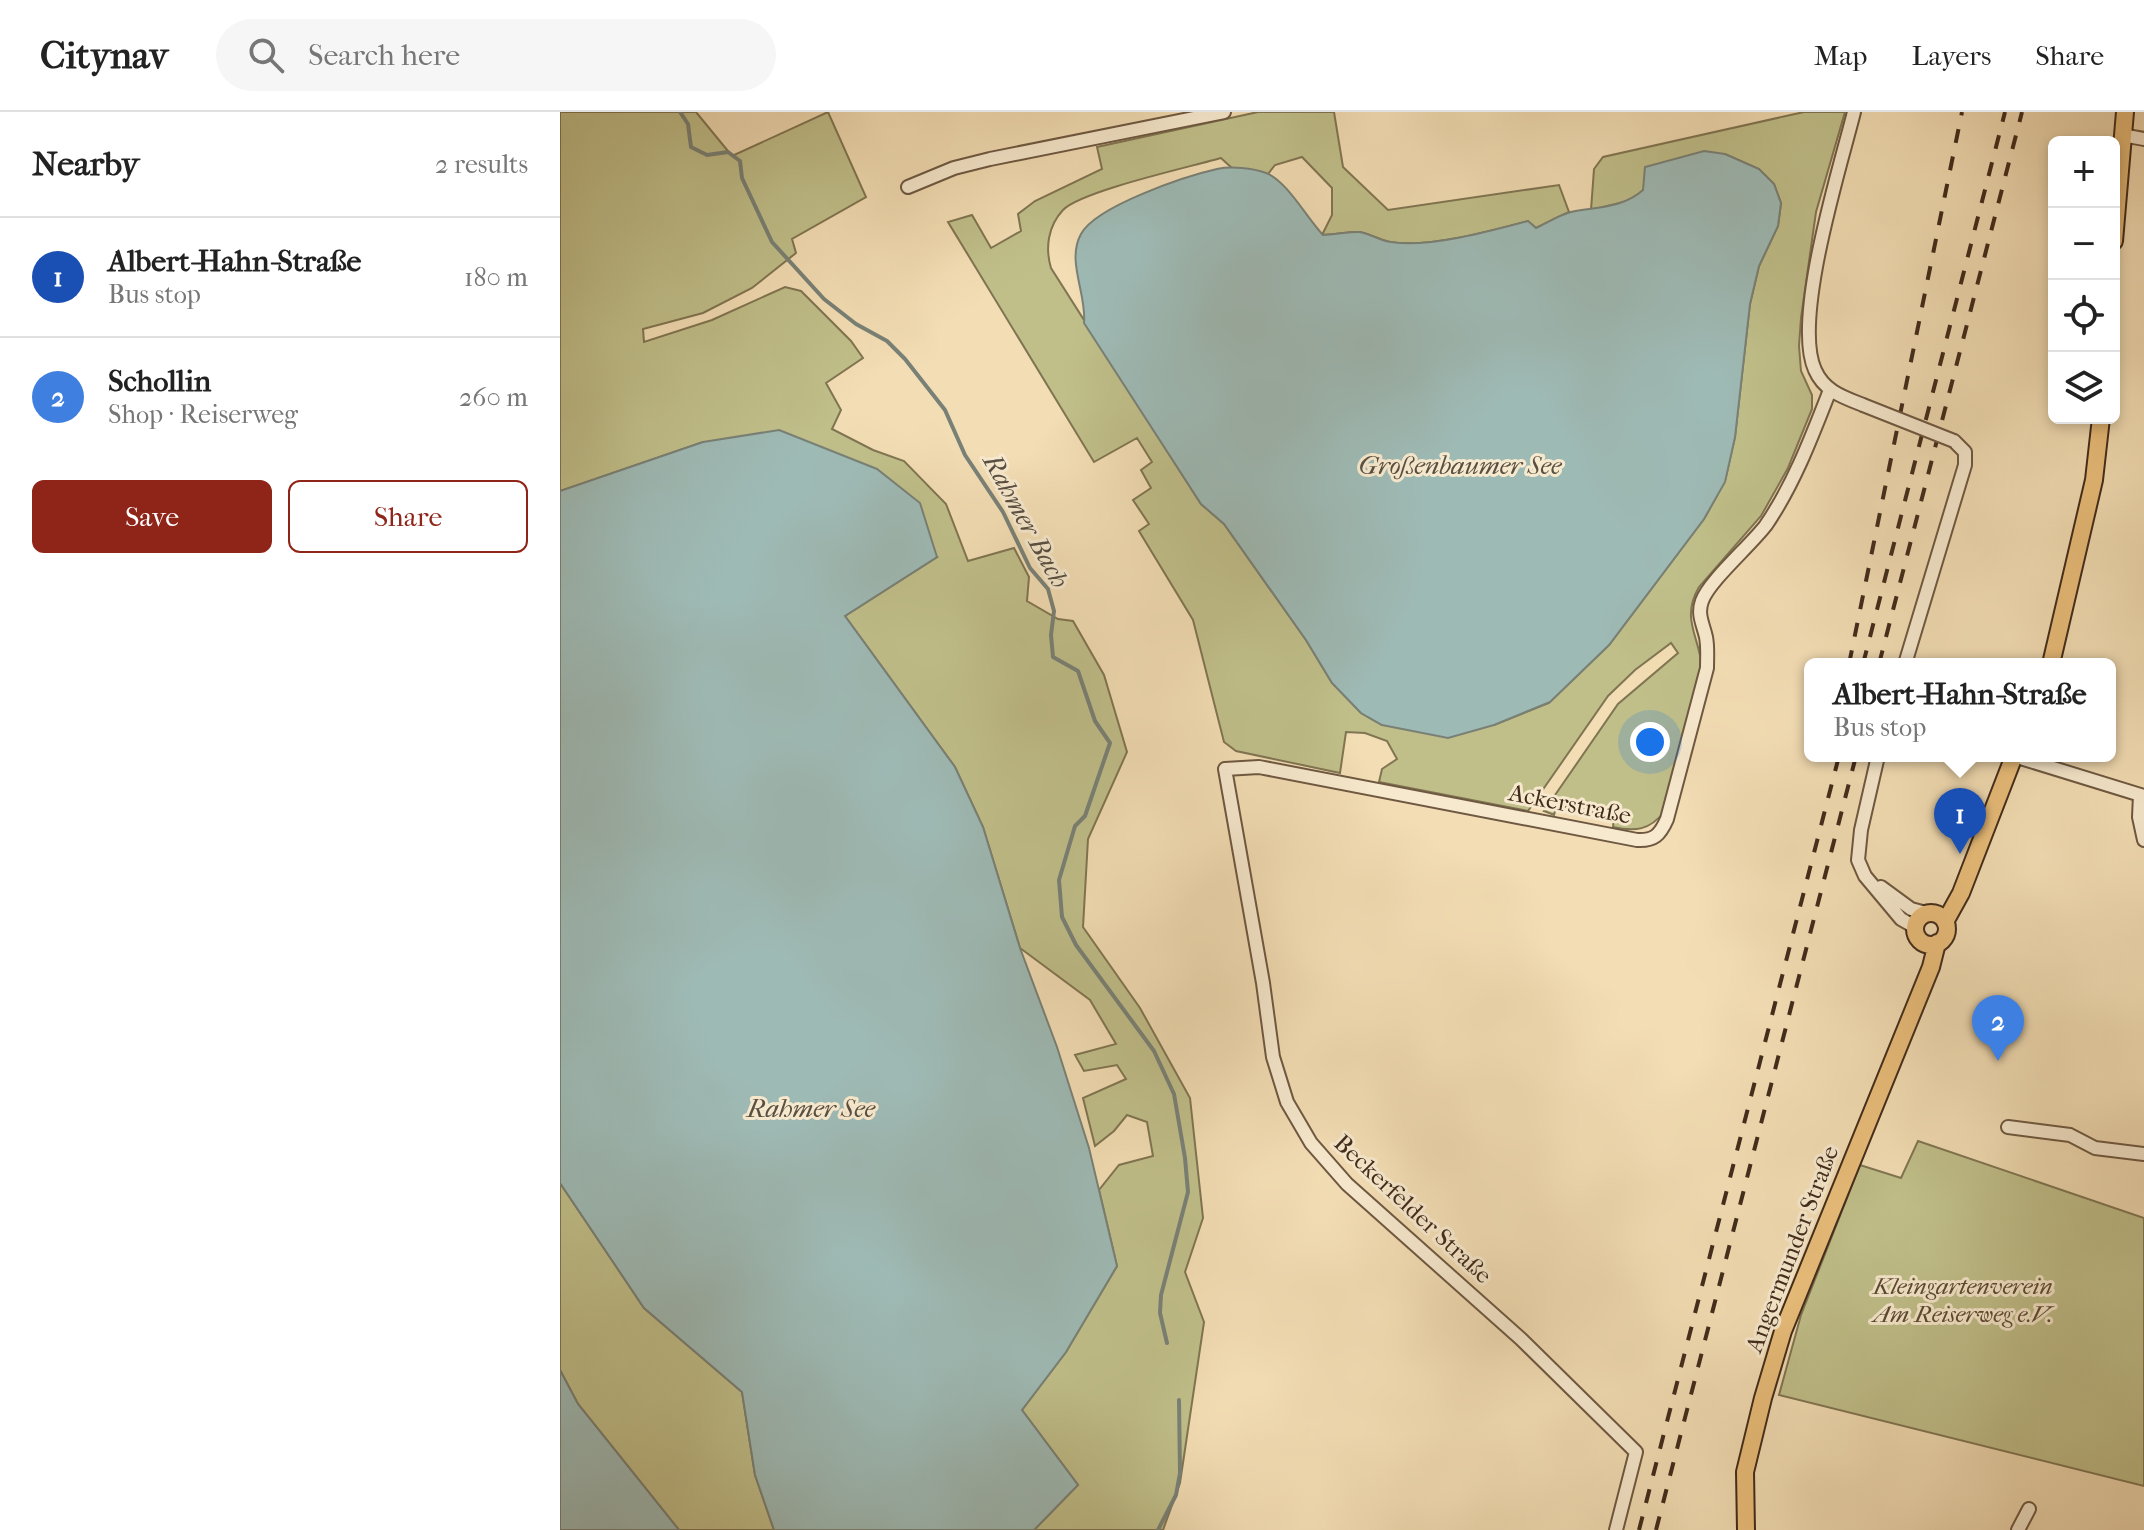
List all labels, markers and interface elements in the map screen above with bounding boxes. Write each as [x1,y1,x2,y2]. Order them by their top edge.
search box [216,19,776,91]
text: Citynav [40,33,168,78]
icon: search [244,33,288,77]
text: Search here [308,38,460,73]
text: Map [1814,39,1867,72]
text: Layers [1911,39,1991,72]
text: Share [2035,39,2104,72]
map controls [2048,136,2120,424]
button: + [2048,136,2120,208]
text: Nearby [32,144,139,184]
text: 2 results [435,149,528,180]
button: − [2048,208,2120,280]
text: Albert-Hahn-Straße [108,244,361,279]
text: 1 [53,262,63,293]
text: 180 m [464,262,528,293]
text: Bus stop [108,279,201,310]
button: locate [2048,280,2120,352]
button: layers [2048,352,2120,424]
text: Schollin [108,364,211,399]
text: 2 [51,382,65,413]
text: 260 m [459,382,528,413]
text: Shop · Reiserweg [108,399,298,430]
water label: Rahmer Bach [976,447,1075,593]
water label: Großenbaumer See [1359,450,1563,481]
button: Save [32,480,272,553]
button: Share [288,480,528,553]
popup [1804,658,2116,762]
text: Albert-Hahn-Straße [1833,677,2087,712]
text: Bus stop [1833,712,1926,743]
your location [1630,722,1670,762]
street label: Ackerstraße [1506,778,1634,830]
pin: 1 [1934,788,1986,854]
pin: 2 [1972,995,2024,1061]
water label: Rahmer See [745,1093,877,1124]
street label: Beckerfelder Straße [1328,1129,1498,1289]
street label: Angermunder Straße [1739,1142,1844,1357]
park label: Kleingartenverein Am Reiserweg e.V. [1871,1272,2056,1328]

